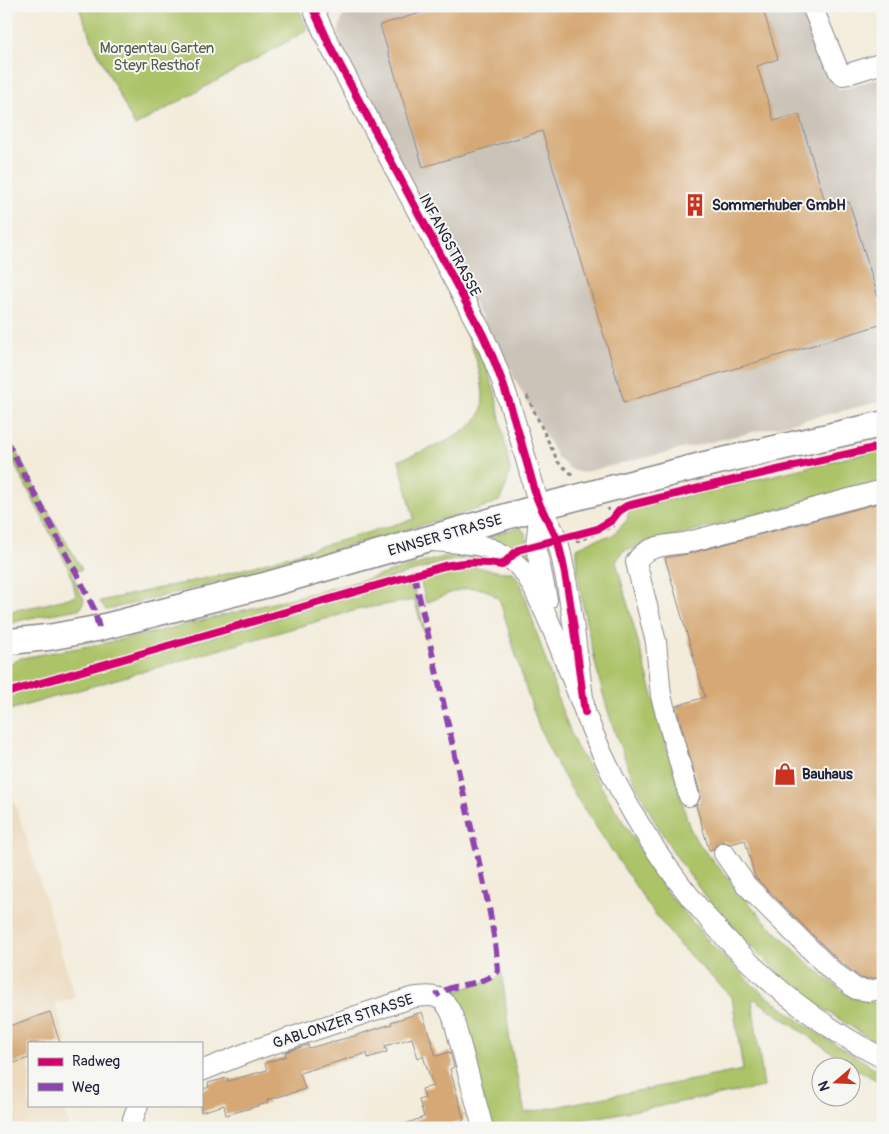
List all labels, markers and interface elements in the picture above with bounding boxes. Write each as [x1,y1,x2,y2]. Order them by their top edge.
park label: Morgentau Garten Steyr Resthof [100,39,214,75]
street label: INFANGSTRASSE [414,190,485,300]
building icon: Sommerhuber GmbH [682,192,708,218]
place label: Sommerhuber GmbH [712,196,846,215]
street label: ENNSER STRASSE [386,510,504,561]
shop icon: Bauhaus [772,761,798,787]
place label: Bauhaus [802,765,853,784]
street label: GABLONZER STRASSE [270,990,416,1053]
legend [28,1042,202,1106]
text: Radweg [72,1052,120,1071]
north arrow [812,1056,862,1106]
text: Weg [72,1078,100,1097]
text: N [815,1079,834,1093]

